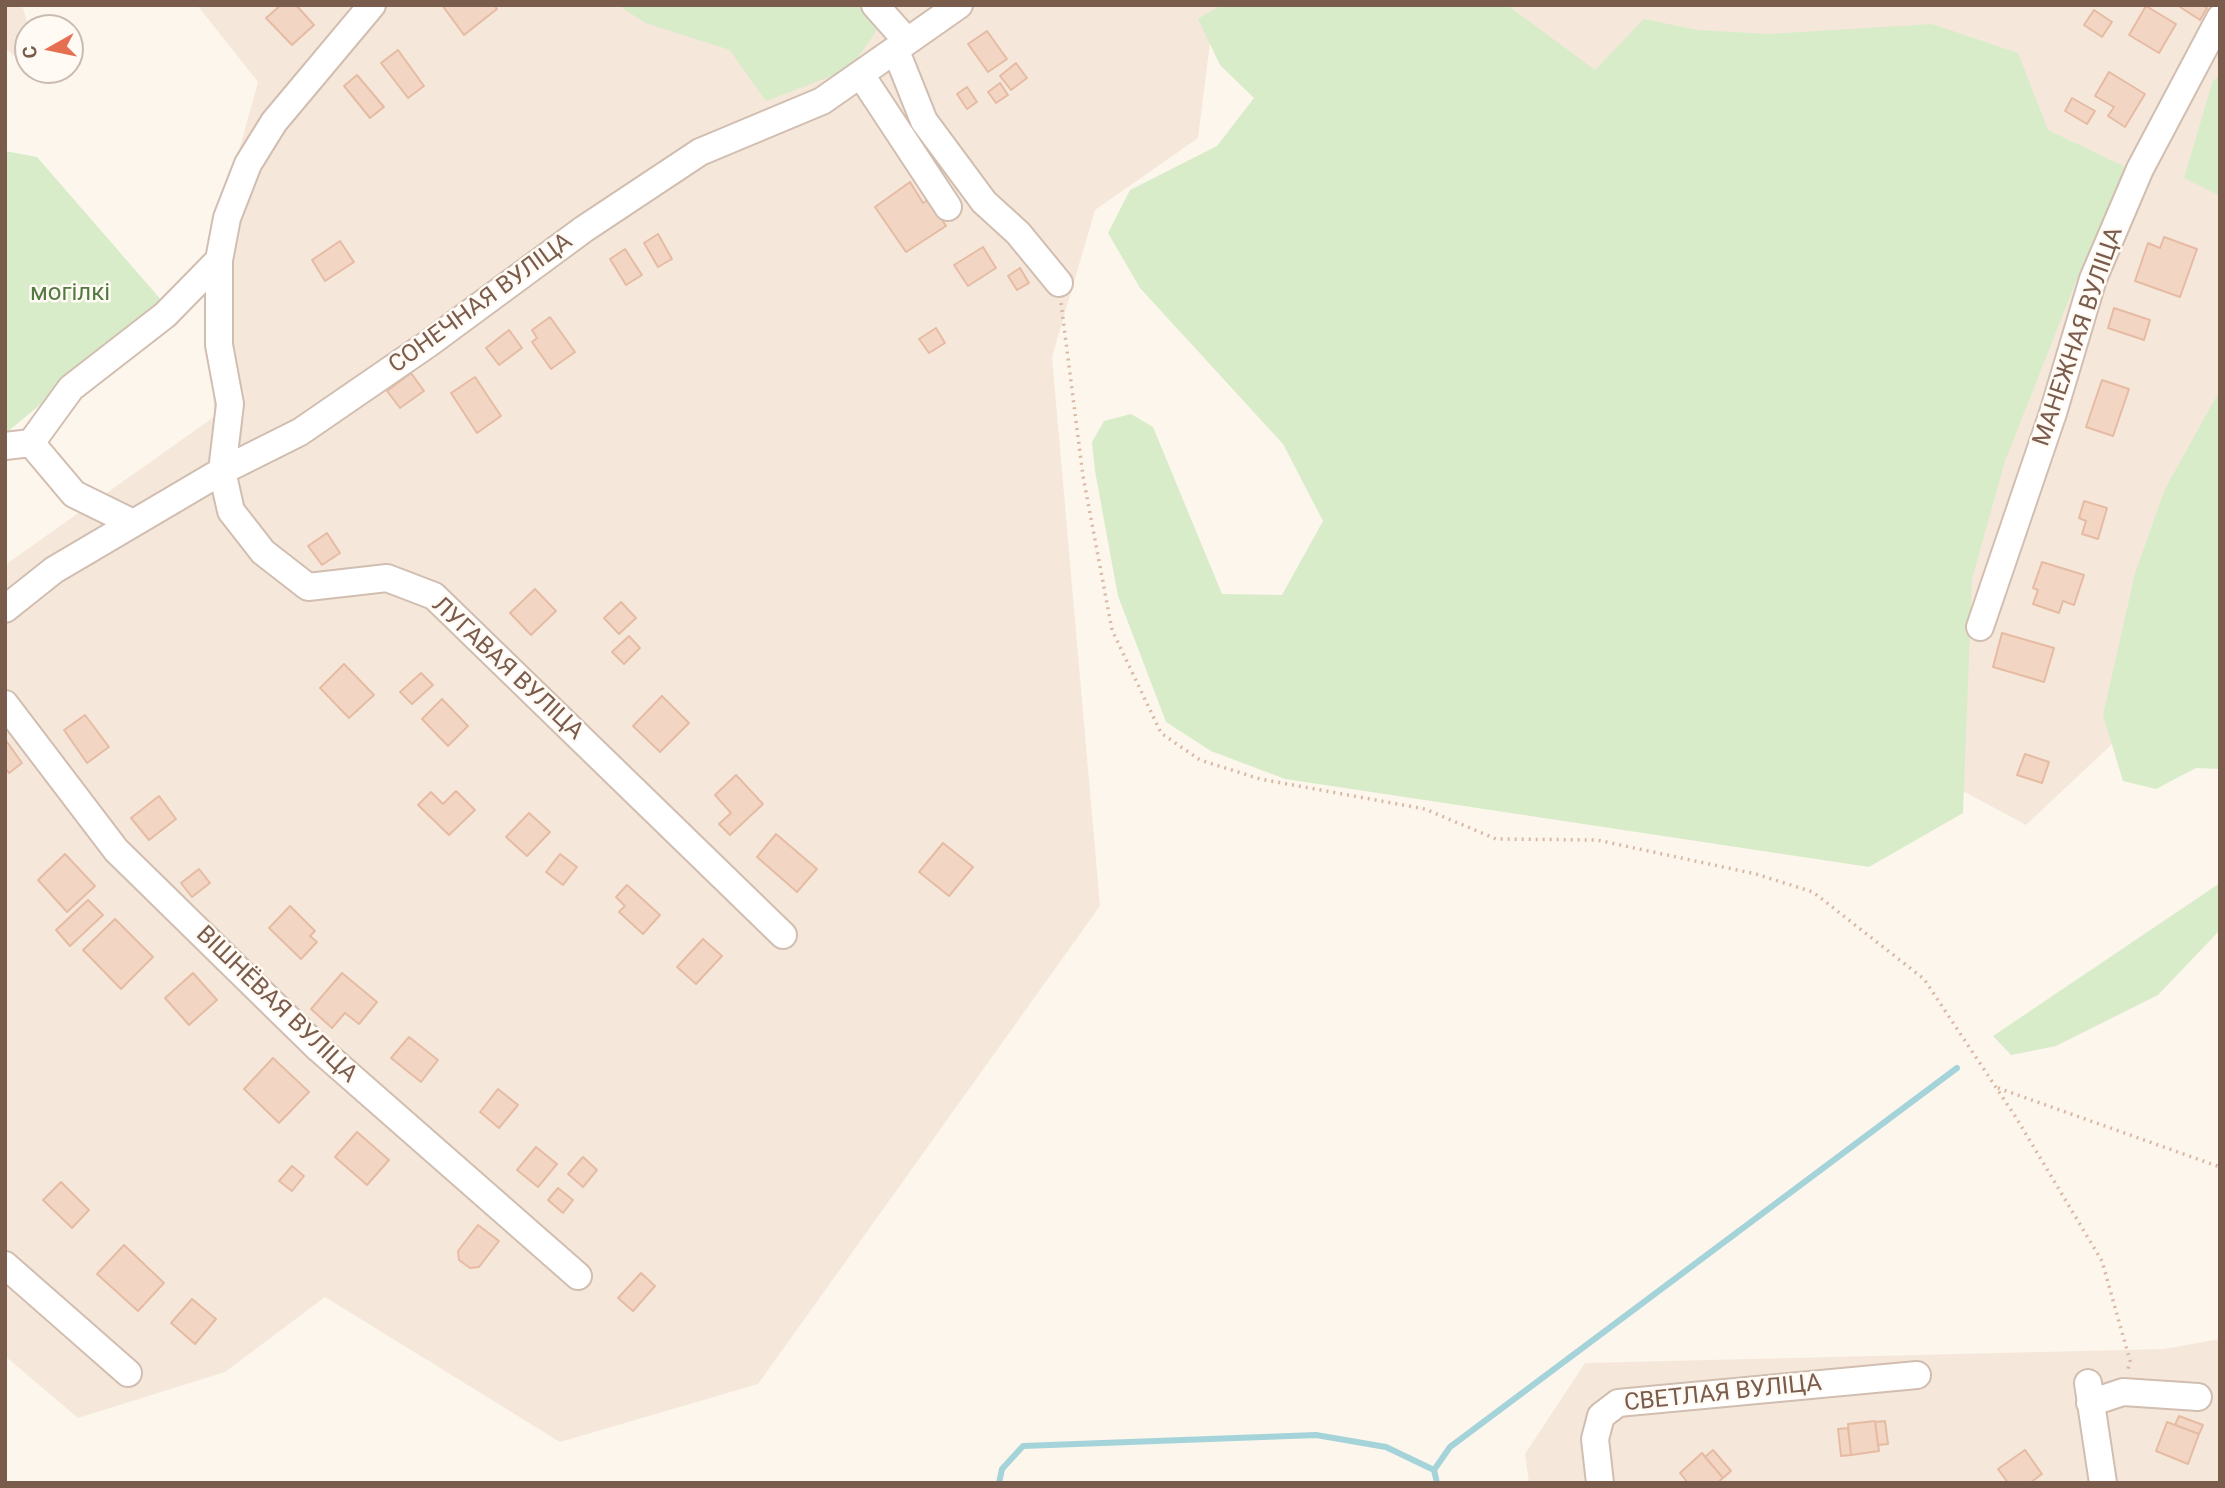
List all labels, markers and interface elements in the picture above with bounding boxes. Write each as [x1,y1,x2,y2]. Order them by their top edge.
north arrow [14,14,84,84]
text: С [17,44,42,60]
street label: МАНЕЖНАЯ ВУЛІЦА [2028,224,2130,450]
street label: СОНЕЧНАЯ ВУЛІЦА [384,228,578,380]
park label: могілкі [30,280,110,308]
street label: ЛУГАВАЯ ВУЛІЦА [425,591,589,747]
street label: ВІШНЁВАЯ ВУЛІЦА [189,921,363,1089]
street label: СВЕТЛАЯ ВУЛІЦА [1623,1369,1823,1419]

